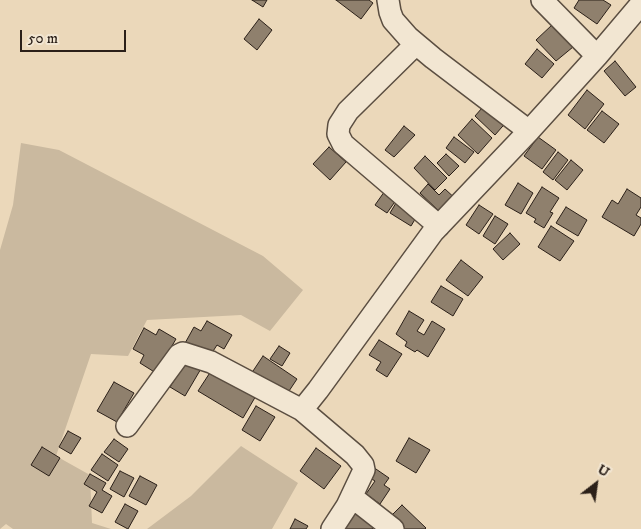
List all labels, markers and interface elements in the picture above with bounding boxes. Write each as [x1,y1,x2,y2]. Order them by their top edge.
scale bar [22,20,129,52]
text: 50 m [28,29,58,48]
north arrow [571,459,621,509]
text: U [594,461,613,482]

